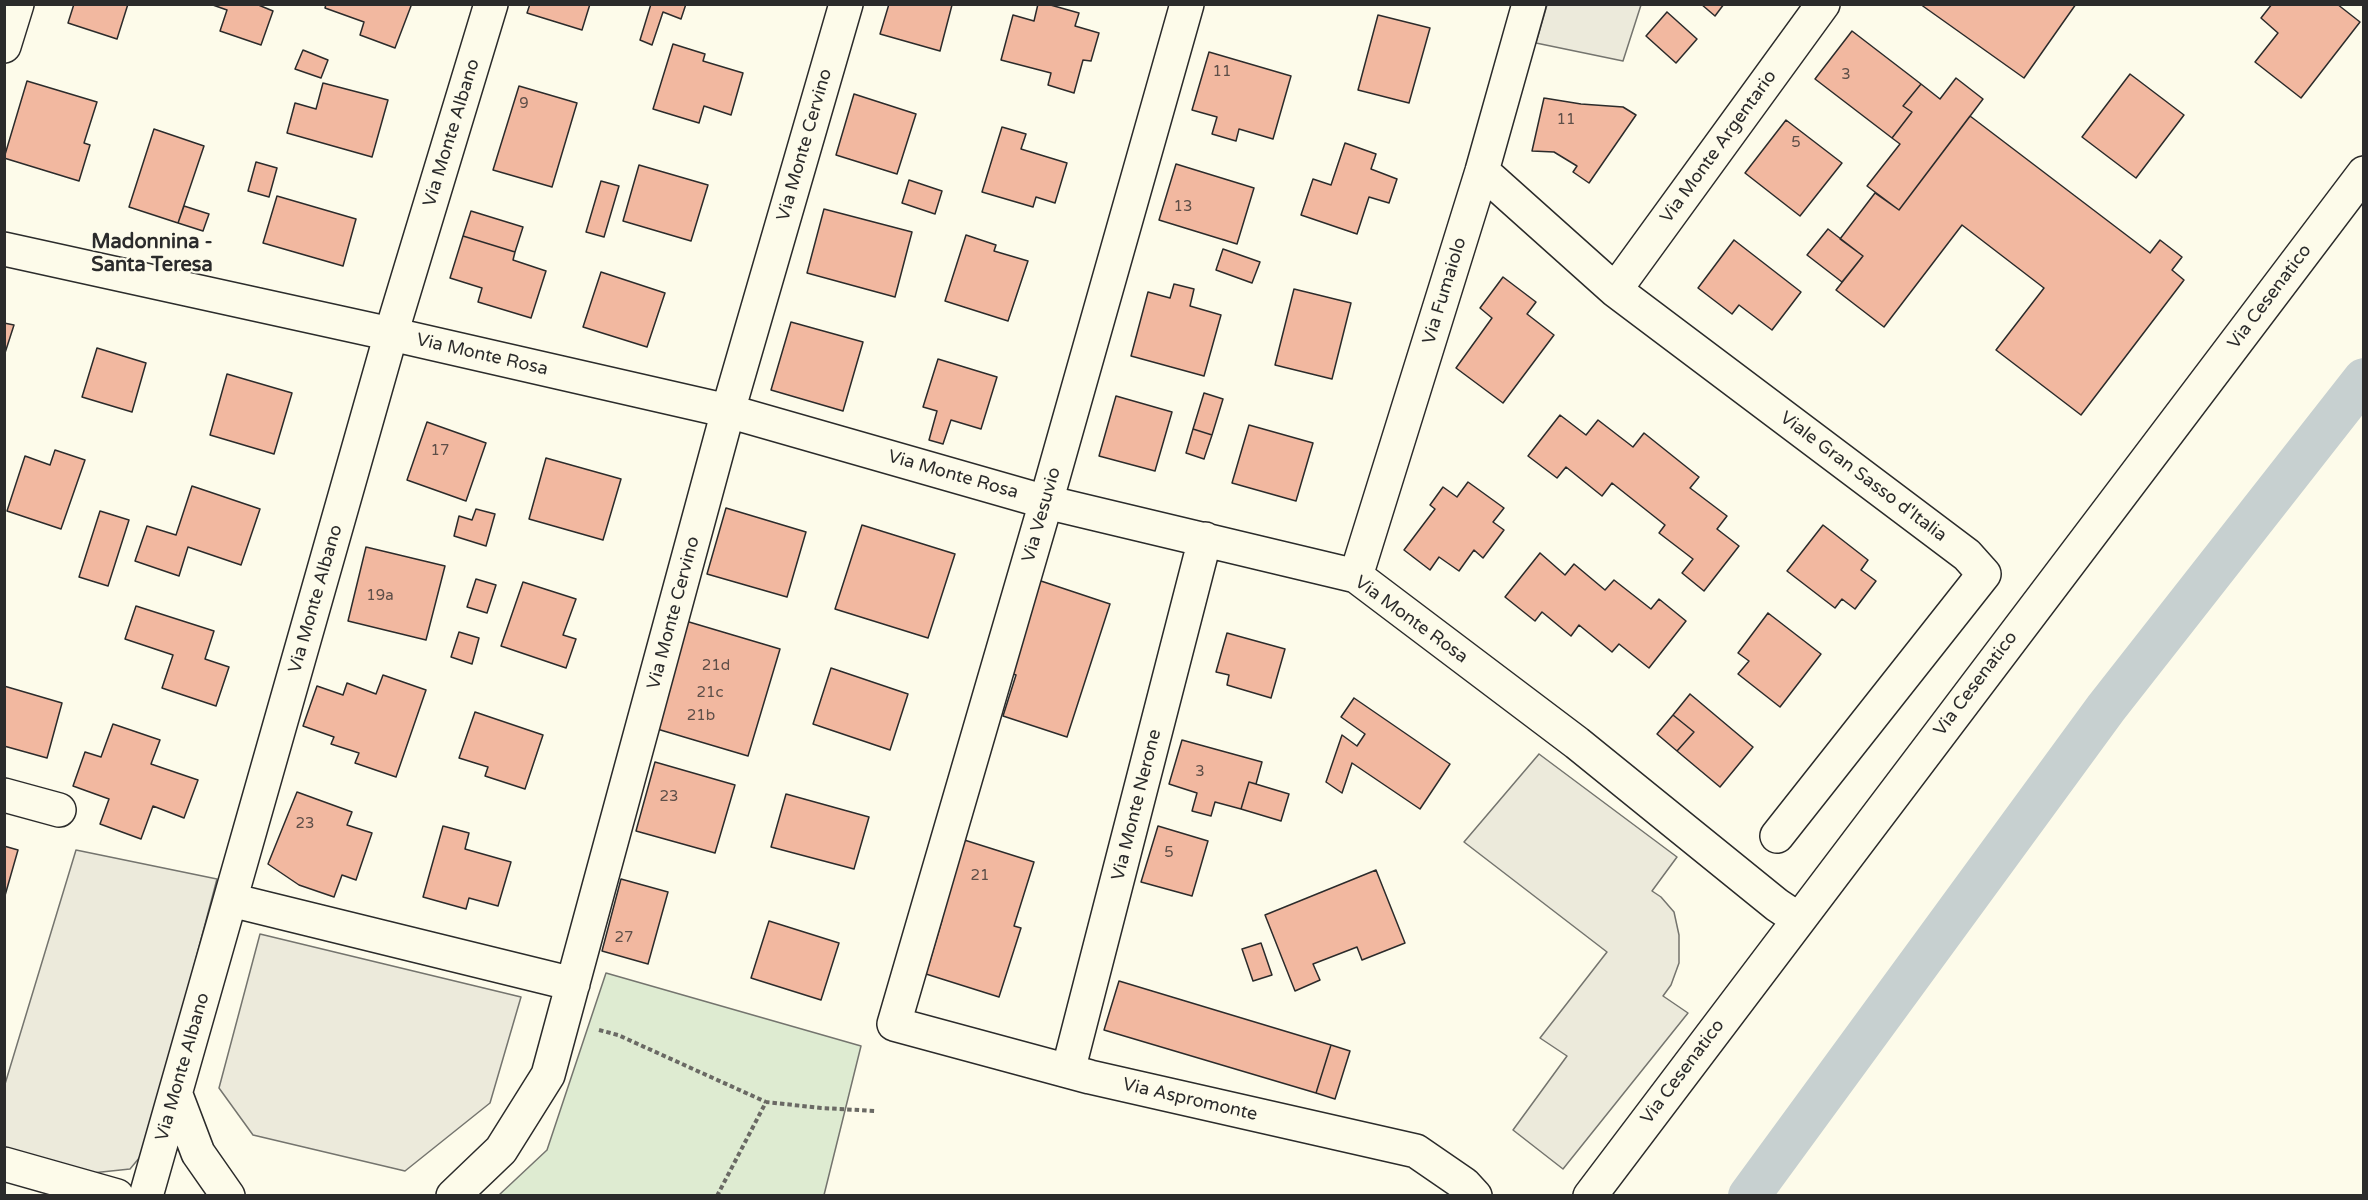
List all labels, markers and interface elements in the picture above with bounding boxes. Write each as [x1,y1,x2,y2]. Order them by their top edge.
street label: Via Monte Albano [419,57,485,209]
house number: 11 [1213,63,1231,81]
street label: Via Monte Cervino [773,66,837,224]
street label: Via Monte Argentario [1656,66,1782,228]
house number: 3 [1841,66,1851,84]
house number: 9 [519,95,529,113]
house number: 11 [1557,111,1575,129]
house number: 5 [1791,134,1801,152]
house number: 13 [1174,198,1192,216]
district label: Madonnina - Santa Teresa [91,231,213,278]
street label: Via Fumaiolo [1419,235,1471,347]
street label: Via Cesenatico [2224,240,2316,354]
street label: Via Monte Rosa [414,329,550,381]
street label: Viale Gran Sasso d'Italia [1775,407,1951,547]
house number: 17 [431,442,449,460]
street label: Via Monte Rosa [885,446,1021,504]
street label: Via Vesuvio [1018,465,1066,565]
street label: Via Monte Albano [285,522,347,676]
street label: Via Monte Cervino [643,534,705,692]
street label: Via Monte Rosa [1350,572,1472,668]
house number: 19a [366,587,394,605]
street label: Via Cesenatico [1930,627,2022,741]
house number: 21d [702,657,730,675]
house number: 21c [697,684,723,702]
house number: 21b [687,707,715,725]
street label: Via Monte Nerone [1108,727,1166,883]
house number: 3 [1195,763,1205,781]
house number: 23 [660,788,678,806]
house number: 23 [296,815,314,833]
house number: 5 [1164,844,1174,862]
house number: 21 [971,867,989,885]
house number: 27 [615,929,633,947]
street label: Via Monte Albano [152,990,214,1144]
street label: Via Cesenatico [1637,1015,1729,1129]
street label: Via Aspromonte [1120,1074,1260,1126]

